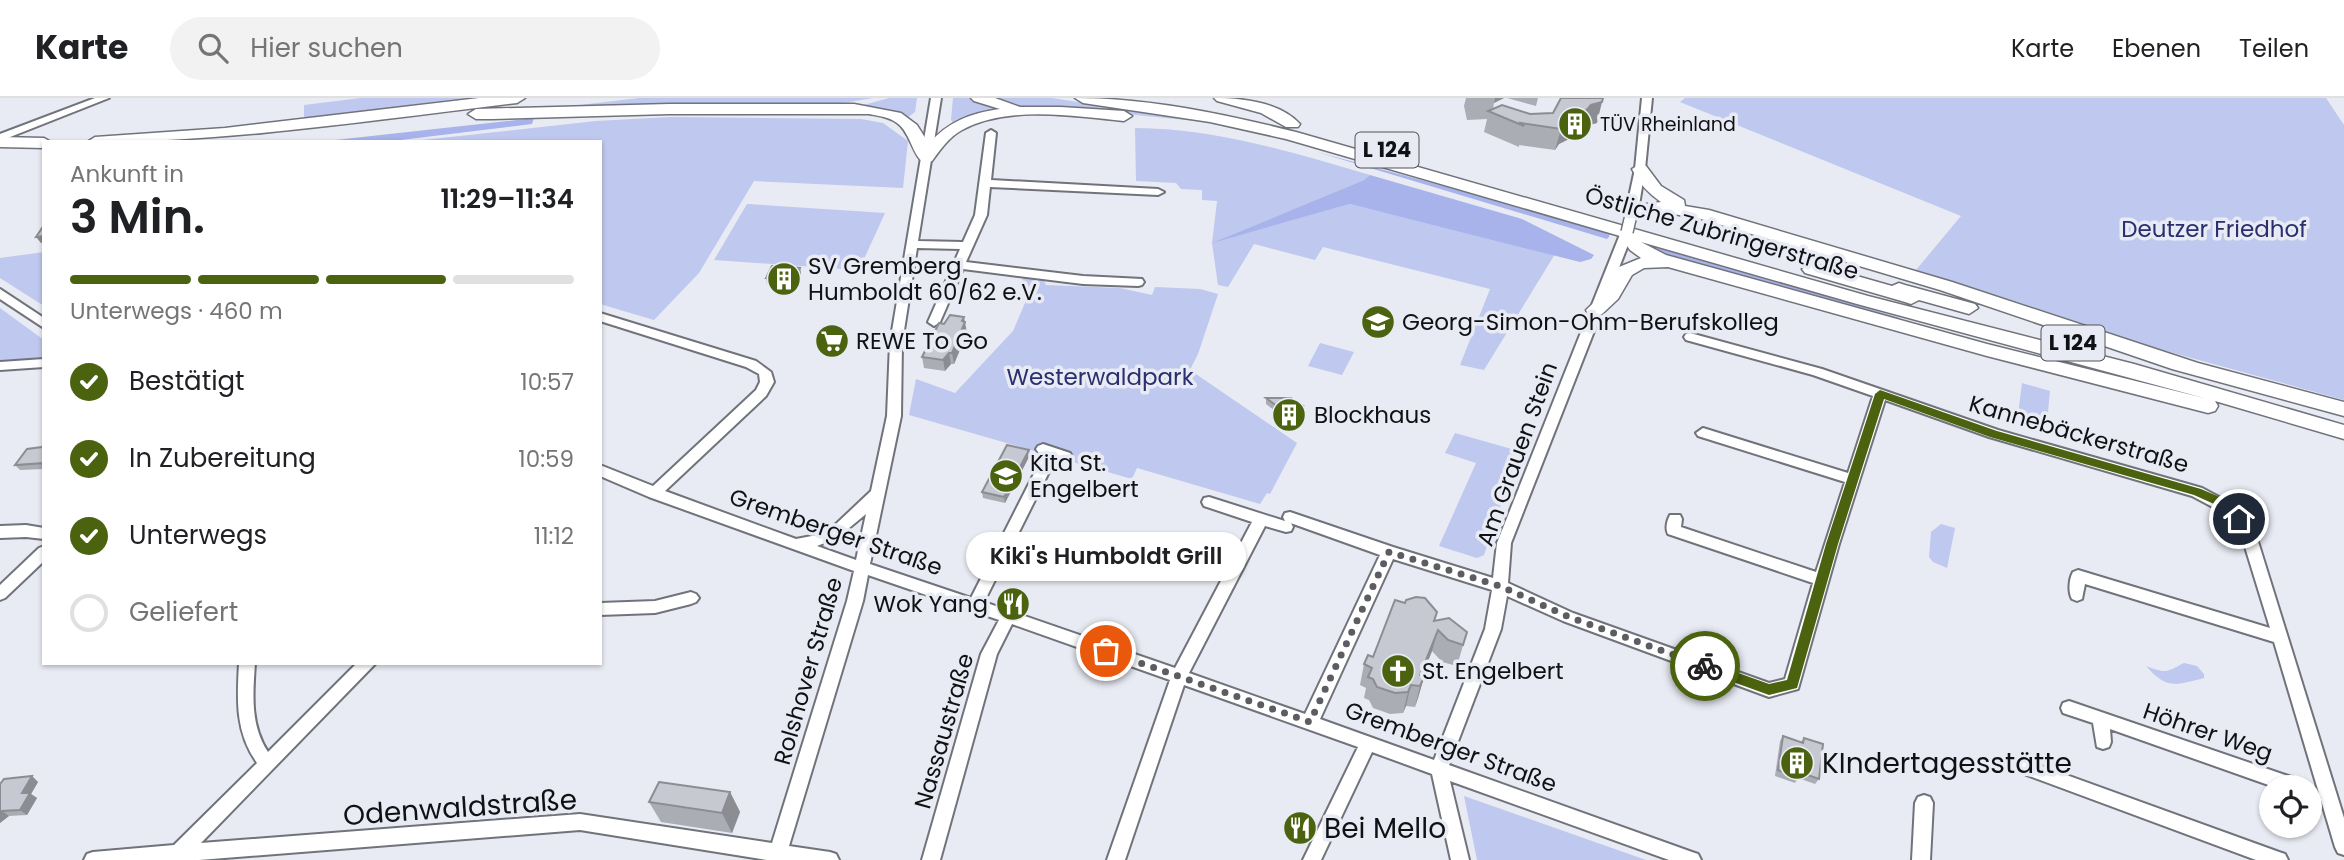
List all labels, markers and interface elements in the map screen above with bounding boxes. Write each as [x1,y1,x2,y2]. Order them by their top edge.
search box [170,17,660,80]
text: Karte [35,24,128,71]
icon: search [194,29,232,67]
text: Hier suchen [250,30,403,66]
text: Karte [2011,32,2074,65]
text: Ebenen [2112,32,2201,65]
text: Teilen [2239,32,2309,65]
building icon: TÜV Rheinland [1556,105,1594,143]
place label: TÜV Rheinland [1600,111,1736,138]
road number: L 124 [1356,132,1418,168]
text: Ankunft in [70,158,184,190]
street label: Östliche Zubringerstraße [1581,179,1863,287]
text: 11:29–11:34 [440,181,574,217]
text: 3 Min. [70,185,205,249]
park label: Deutzer Friedhof [2121,213,2307,245]
place label: SV Gremberg Humboldt 60/62 e.V. [808,250,1042,308]
building icon: SV Gremberg Humboldt 60/62 e.V. [765,260,803,298]
text: Unterwegs · 460 m [70,295,283,327]
school or university icon: Georg-Simon-Ohm-Berufskolleg [1359,303,1397,341]
place label: Georg-Simon-Ohm-Berufskolleg [1402,306,1779,338]
supermarket icon: REWE To Go [813,322,851,360]
place label: REWE To Go [856,325,988,357]
road number: L 124 [2042,326,2104,360]
street label: Am Grauen Stein [1469,358,1565,550]
park label: Westerwaldpark [1006,361,1194,393]
icon: check [70,363,108,401]
text: Bestätigt [129,363,245,399]
text: 10:57 [520,366,574,398]
street label: Kannebäckerstraße [1965,387,2193,481]
building icon: Blockhaus [1270,396,1308,434]
place label: Blockhaus [1314,399,1431,431]
icon: check [70,440,108,478]
text: In Zubereitung [129,440,316,476]
text: 10:59 [518,443,574,475]
place label: Kita St. Engelbert [1030,447,1139,505]
school or university icon: Kita St. Engelbert [987,457,1025,495]
street label: Gremberger Straße [725,481,947,583]
pin [2209,489,2269,549]
icon: home [2220,500,2258,538]
icon: check [70,517,108,555]
text: Unterwegs [129,517,267,553]
text: 11:12 [534,520,574,552]
callout: Kiki's Humboldt Grill [966,532,1246,581]
text: Kiki's Humboldt Grill [990,540,1222,572]
street label: Rolshover Straße [766,574,850,768]
restaurant icon: Wok Yang [994,585,1032,623]
place label: Wok Yang [874,588,988,620]
text: Geliefert [129,594,238,630]
pin [1076,621,1136,681]
courier [1670,631,1740,701]
icon: bag [1087,632,1125,670]
icon: bike [1686,647,1724,685]
street label: Nassaustraße [907,649,981,813]
church icon: St. Engelbert [1379,652,1417,690]
place label: St. Engelbert [1422,655,1564,687]
street label: Gremberger Straße [1341,694,1561,800]
street label: Höhrer Weg [2139,695,2277,769]
building icon: KIndertagesstätte [1778,744,1816,782]
place label: KIndertagesstätte [1822,744,2072,783]
map controls [2259,775,2322,838]
button: locate [2259,775,2322,838]
street label: Odenwaldstraße [342,780,578,835]
restaurant icon: Bei Mello [1281,809,1319,847]
place label: Bei Mello [1324,809,1446,848]

